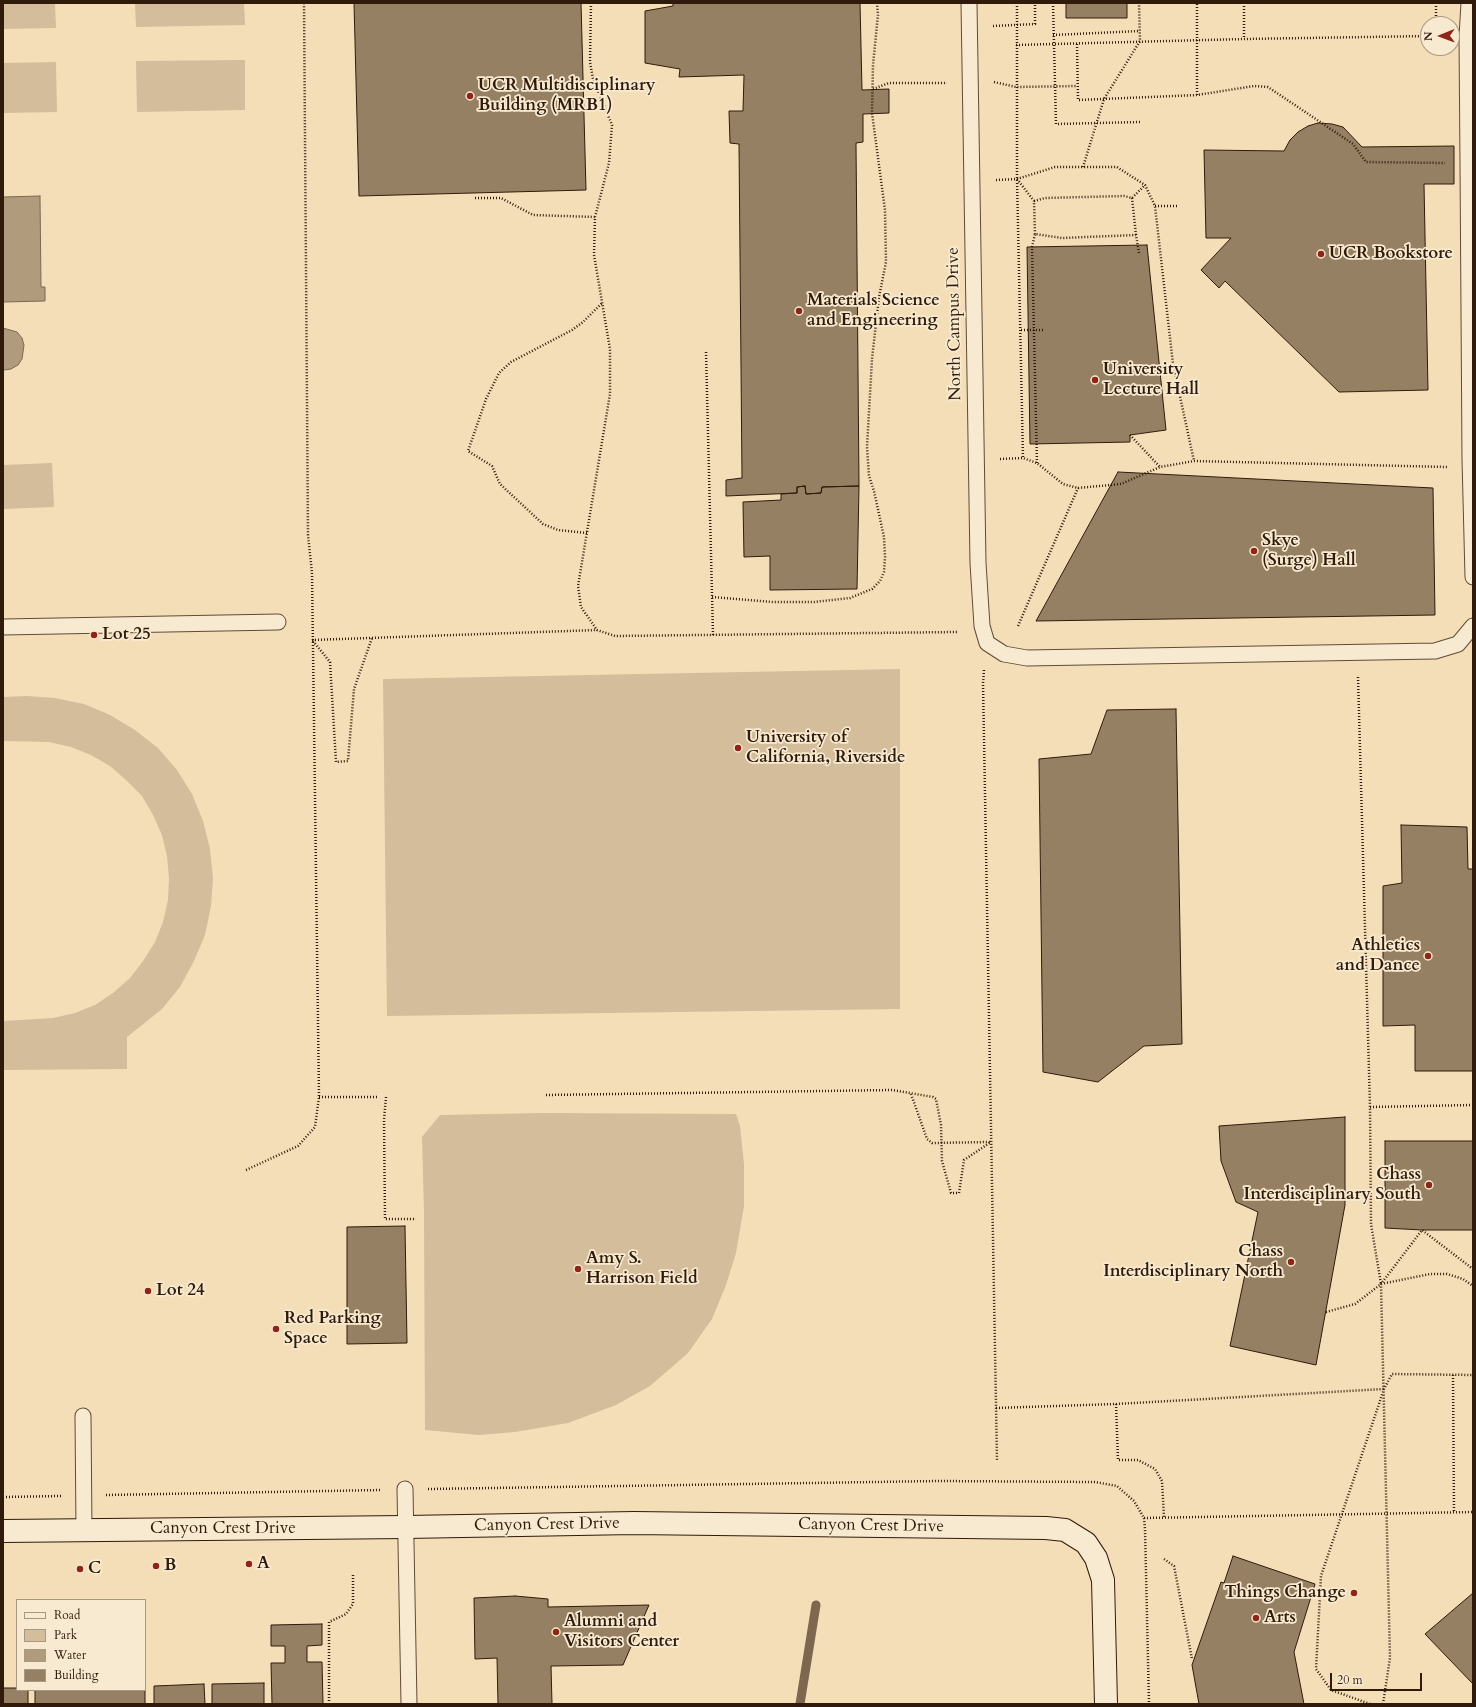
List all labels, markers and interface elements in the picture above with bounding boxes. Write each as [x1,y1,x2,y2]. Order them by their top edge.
north arrow [1420,16,1460,56]
text: N [1421,31,1436,41]
place label: UCR Multidisciplinary Building (MRB1) [478,76,655,116]
marker: UCR Multidisciplinary Building (MRB1) [465,91,475,101]
place label: UCR Bookstore [1329,244,1453,264]
street label: North Campus Drive [943,247,967,401]
marker: UCR Bookstore [1316,249,1326,259]
place label: Materials Science and Engineering [807,291,940,331]
marker: Materials Science and Engineering [794,306,804,316]
place label: University Lecture Hall [1103,360,1199,400]
marker: University Lecture Hall [1090,375,1100,385]
place label: Skye (Surge) Hall [1262,531,1356,571]
marker: Skye (Surge) Hall [1249,546,1259,556]
place label: Lot 25 [102,625,151,645]
marker: Lot 25 [89,630,99,640]
place label: University of California, Riverside [746,728,905,768]
marker: University of California, Riverside [733,743,743,753]
place label: Athletics and Dance [1336,936,1420,976]
marker: Athletics and Dance [1423,951,1433,961]
place label: Chass Interdisciplinary South [1244,1165,1421,1205]
marker: Chass Interdisciplinary South [1424,1180,1434,1190]
place label: Chass Interdisciplinary North [1103,1242,1283,1282]
place label: Amy S. Harrison Field [586,1249,698,1289]
marker: Chass Interdisciplinary North [1286,1257,1296,1267]
marker: Amy S. Harrison Field [573,1264,583,1274]
place label: Lot 24 [156,1281,205,1301]
marker: Lot 24 [143,1286,153,1296]
place label: Red Parking Space [284,1309,381,1349]
marker: Red Parking Space [271,1324,281,1334]
street label: Canyon Crest Drive [474,1514,620,1536]
street label: Canyon Crest Drive [798,1515,944,1537]
street label: Canyon Crest Drive [150,1519,296,1539]
place label: A [257,1554,270,1574]
place label: B [164,1556,176,1576]
place label: C [88,1559,101,1579]
marker: A [244,1559,254,1569]
marker: B [151,1561,161,1571]
marker: C [75,1564,85,1574]
place label: Things Change [1224,1583,1346,1603]
marker: Things Change [1349,1588,1359,1598]
legend [16,1599,146,1691]
text: Road [54,1607,80,1623]
place label: Arts [1264,1608,1296,1628]
place label: Alumni and Visitors Center [564,1612,679,1652]
marker: Arts [1251,1613,1261,1623]
text: Park [54,1627,77,1643]
marker: Alumni and Visitors Center [551,1627,561,1637]
text: Water [54,1647,86,1663]
scale bar [1332,1665,1424,1691]
text: Building [54,1667,98,1683]
text: 20 m [1337,1672,1363,1688]

